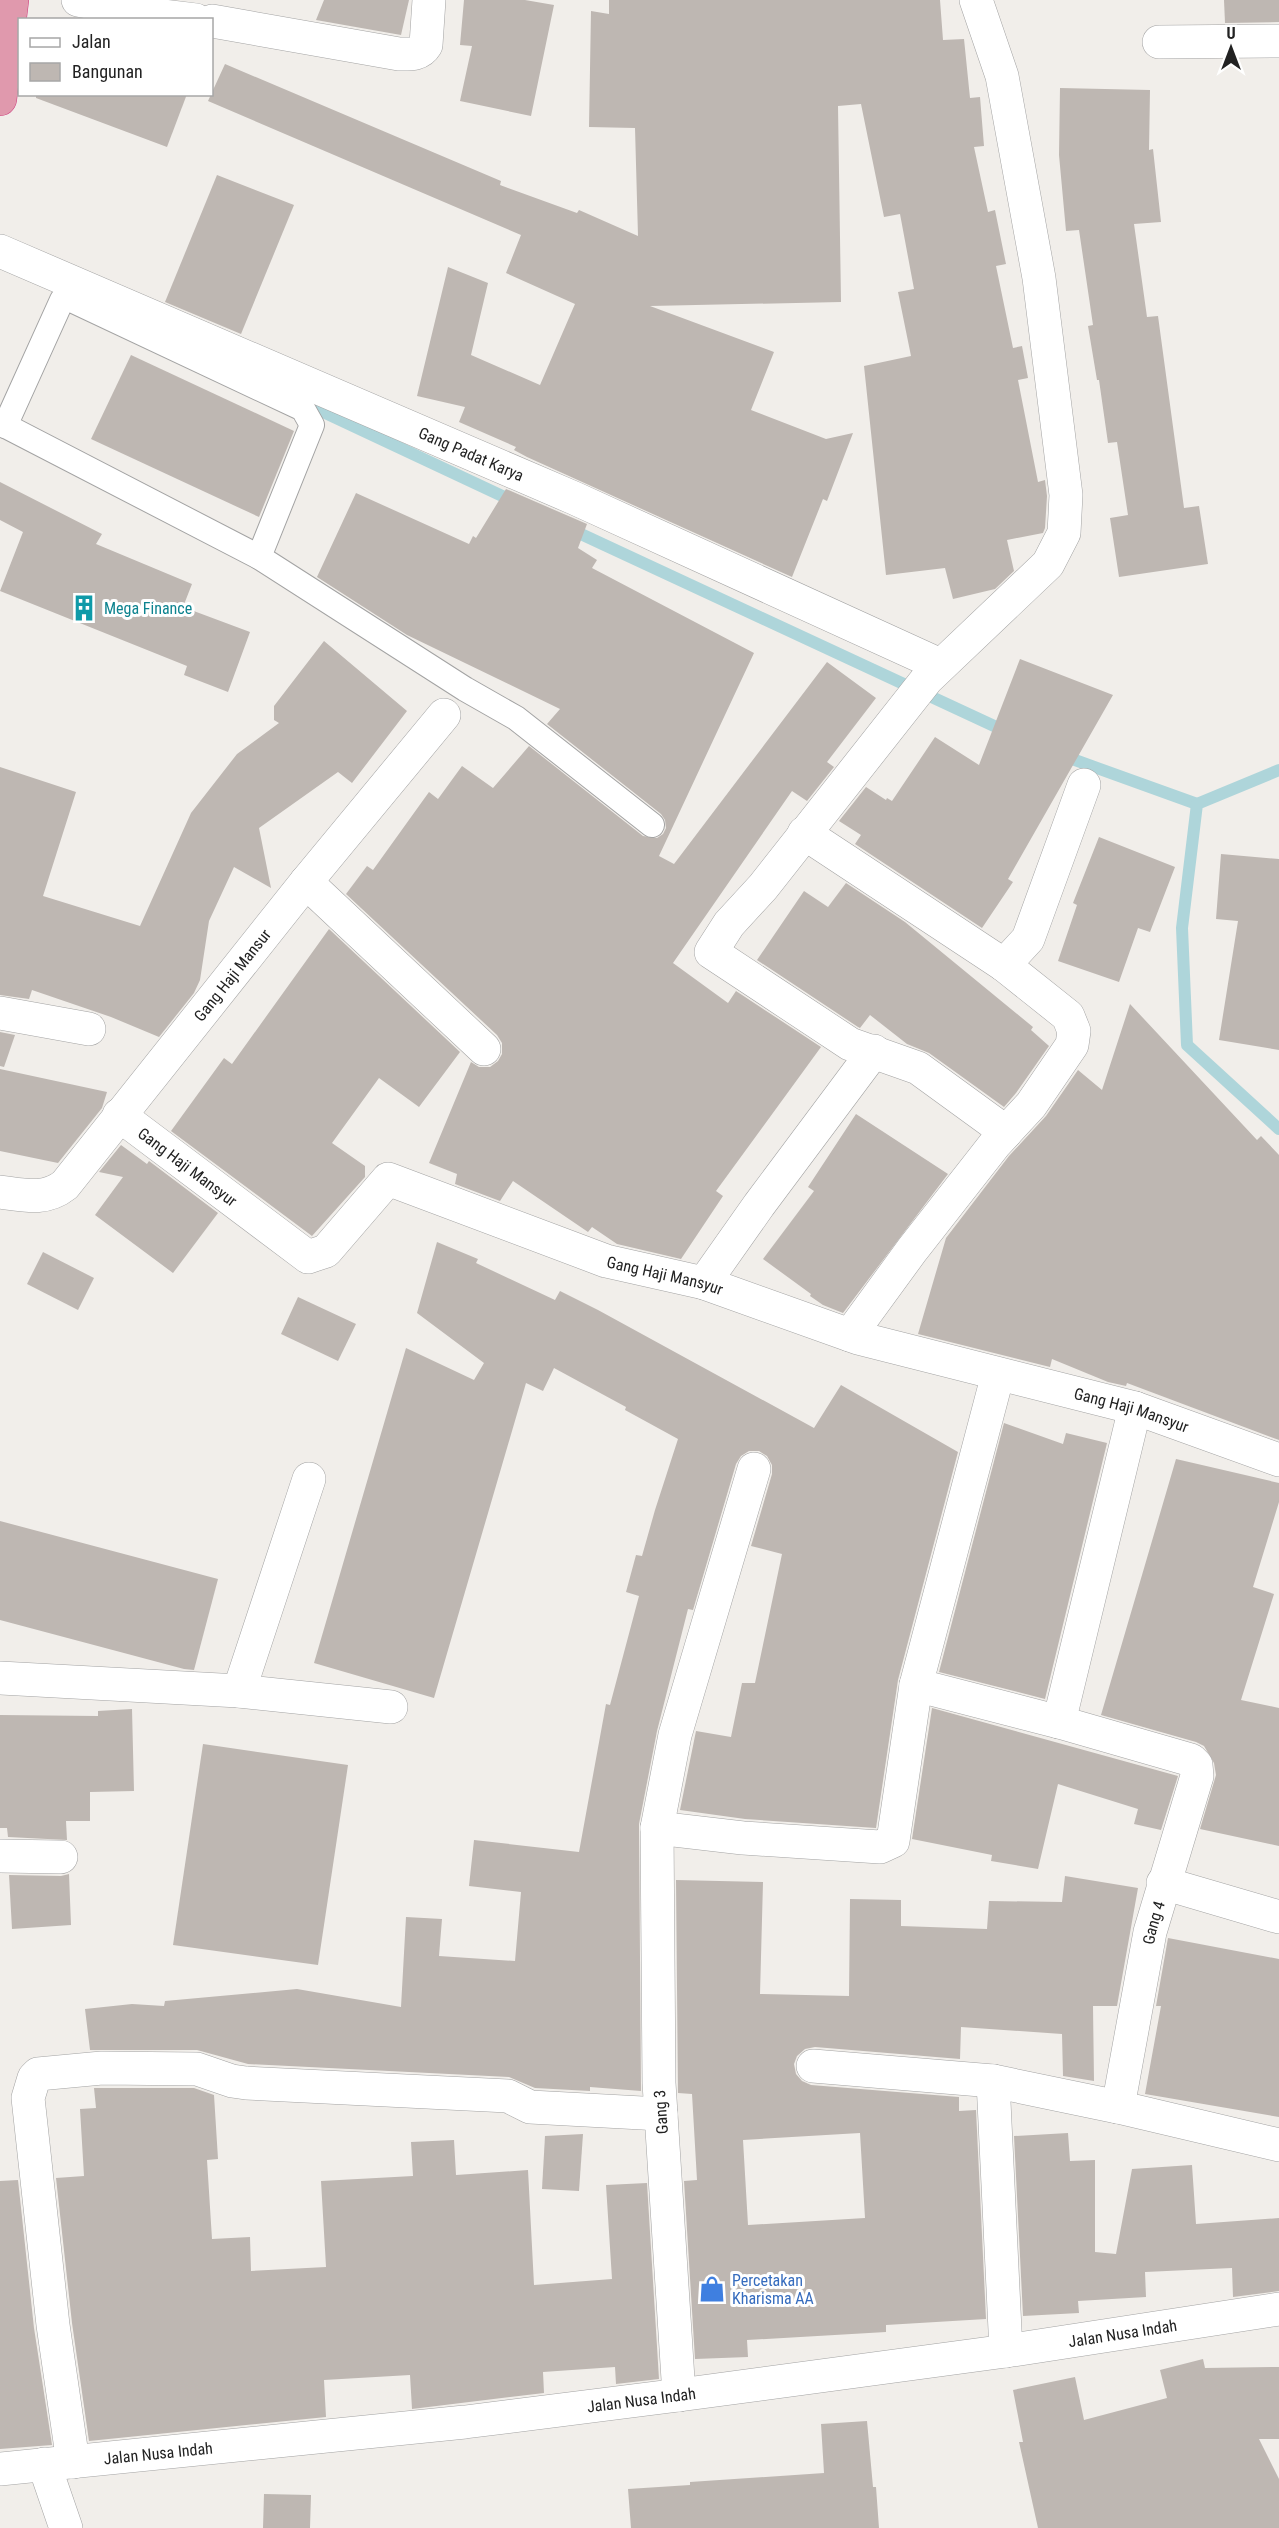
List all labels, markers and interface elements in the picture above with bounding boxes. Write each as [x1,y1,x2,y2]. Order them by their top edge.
legend [18,18,213,96]
north arrow [1201,18,1261,78]
text: U [1226,24,1236,43]
text: Jalan [72,31,111,52]
text: Bangunan [72,61,143,82]
street label: Gang Padat Karya [416,423,527,485]
building icon: Mega Finance [69,593,99,623]
place label: Mega Finance [104,599,192,618]
street label: Gang Haji Mansur [190,925,275,1025]
street label: Gang Haji Mansyur [134,1123,241,1210]
street label: Gang Haji Mansyur [605,1252,726,1299]
street label: Gang Haji Mansyur [1072,1383,1192,1436]
street label: Gang 4 [1138,1899,1168,1946]
street label: Gang 3 [650,2089,672,2135]
place label: Percetakan Kharisma AA [732,2271,814,2308]
shop icon: Percetakan Kharisma AA [697,2274,727,2304]
street label: Jalan Nusa Indah [1067,2315,1178,2351]
street label: Jalan Nusa Indah [586,2383,697,2416]
street label: Jalan Nusa Indah [103,2438,214,2468]

